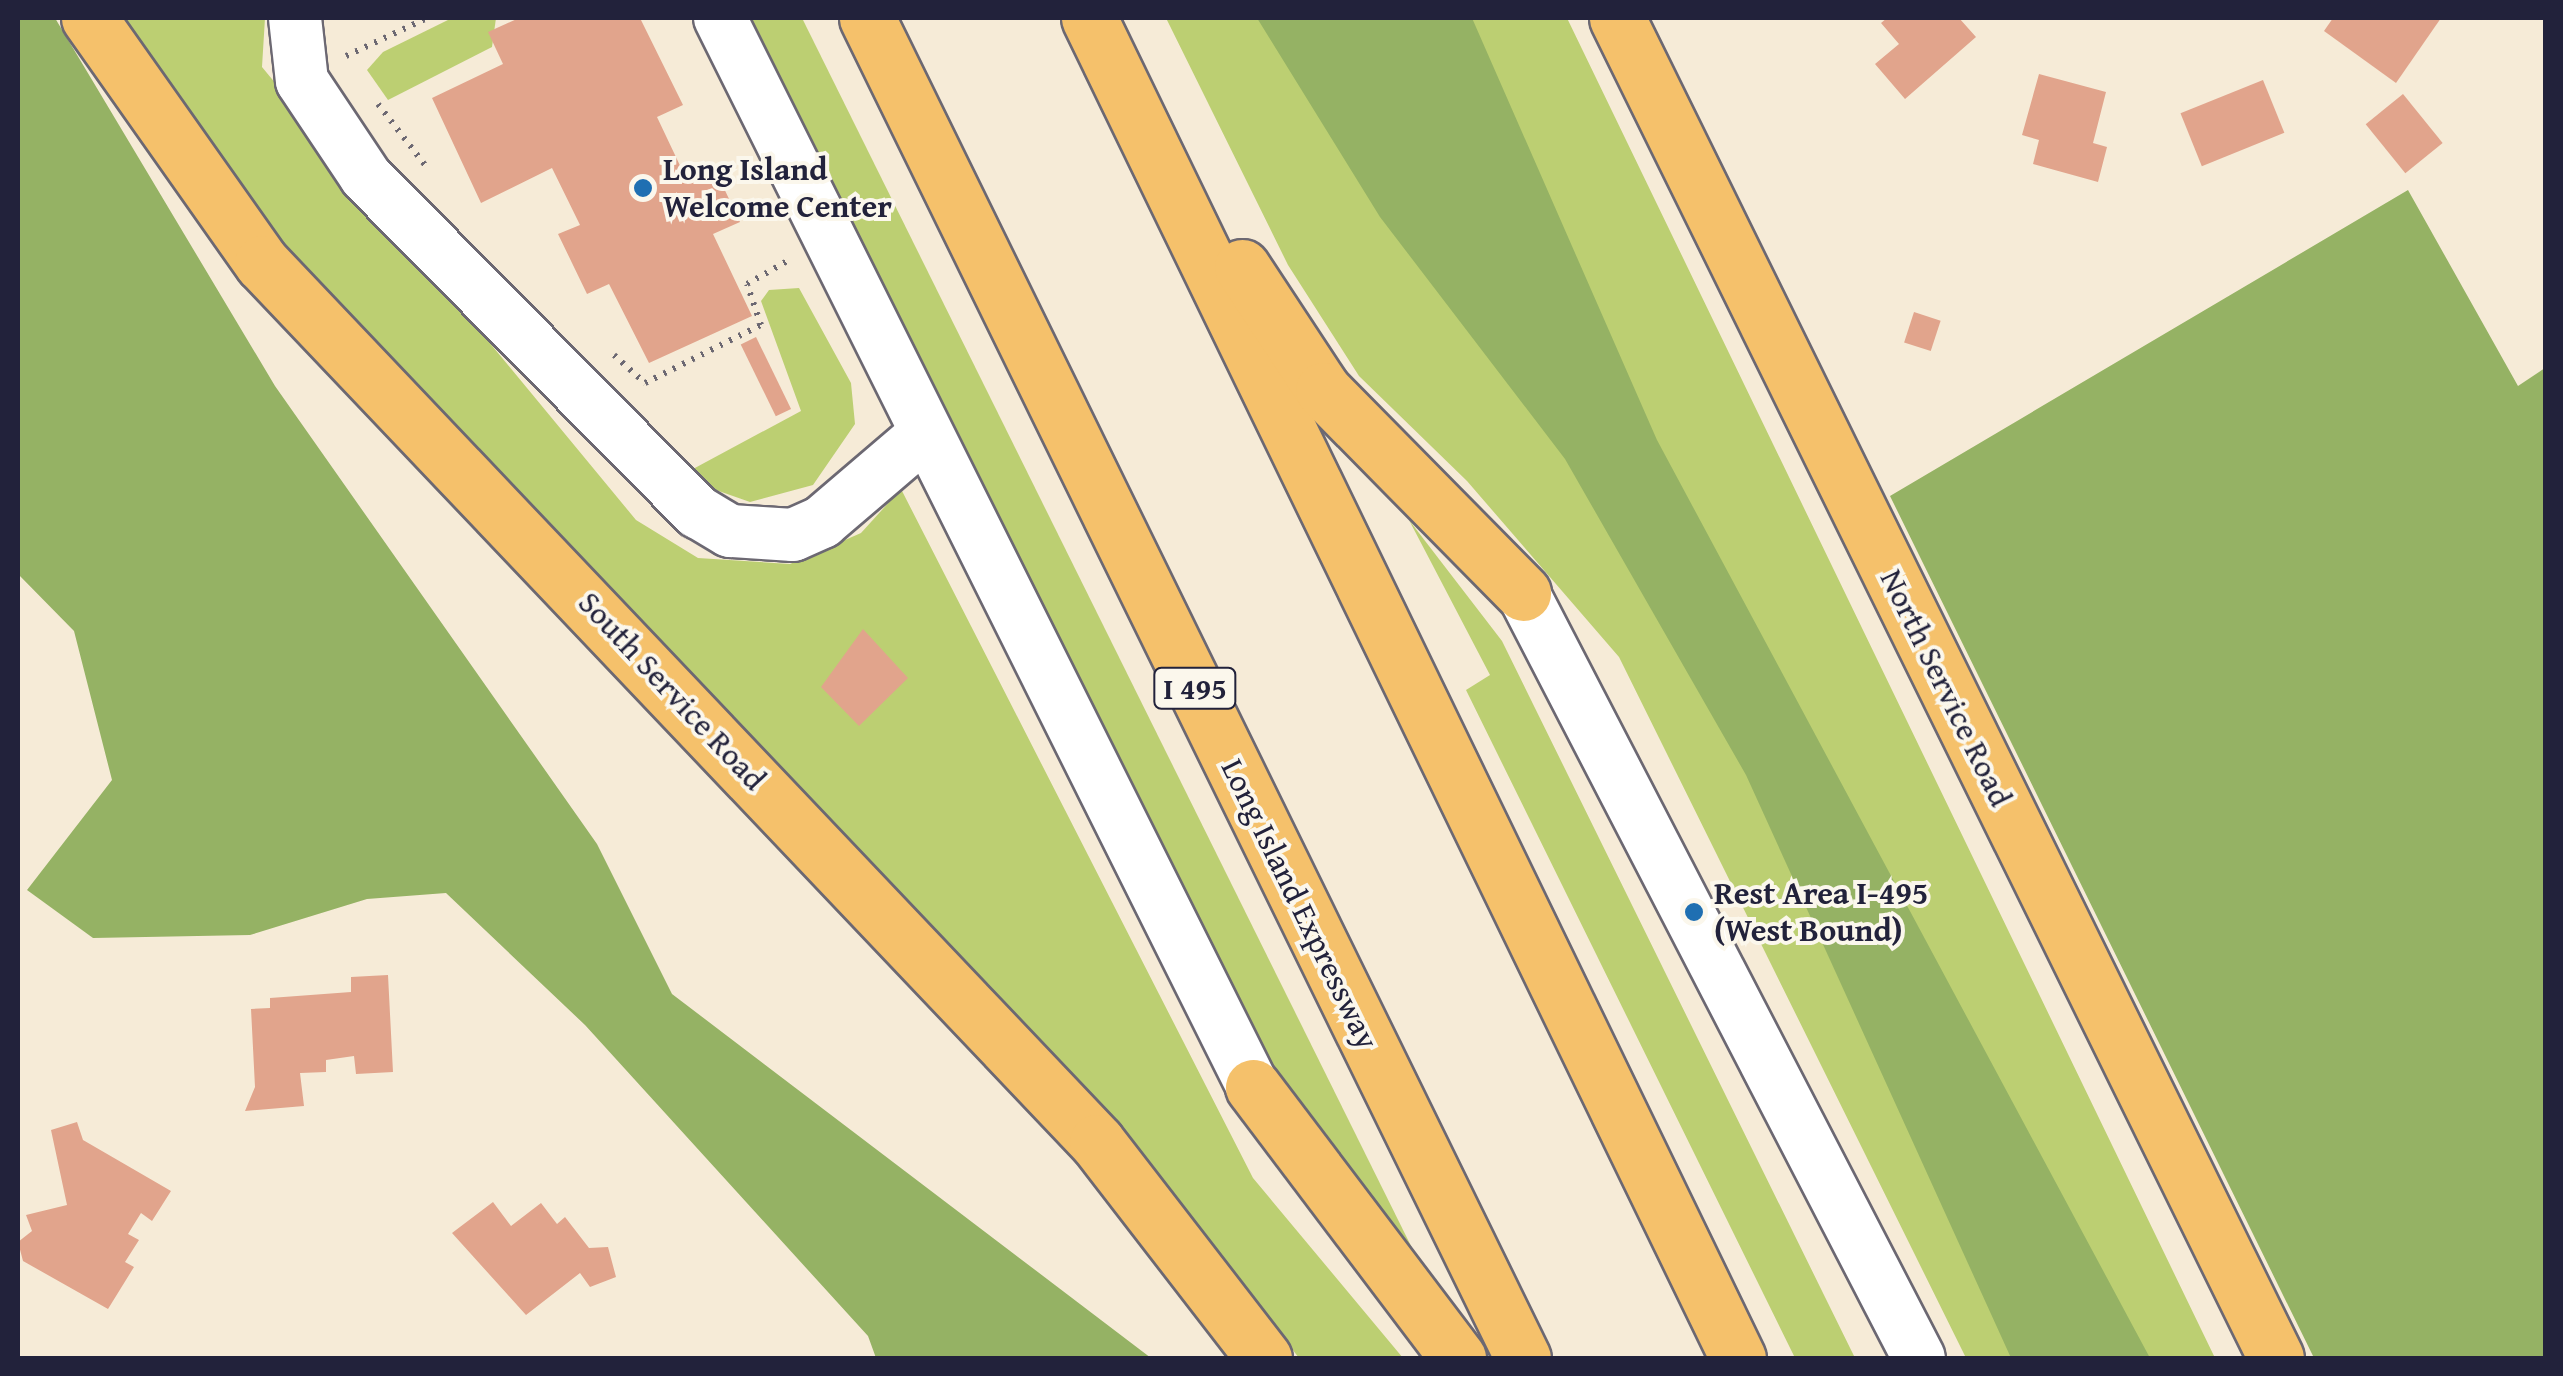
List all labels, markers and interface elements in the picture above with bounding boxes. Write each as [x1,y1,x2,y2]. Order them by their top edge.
place label: Long Island Welcome Center [663,151,892,226]
marker: Long Island Welcome Center [632,177,654,199]
street label: North Service Road [1872,563,2020,813]
street label: South Service Road [570,584,774,798]
road number: I 495 [1152,663,1238,713]
street label: Long Island Expressway [1213,753,1387,1055]
place label: Rest Area I-495 (West Bound) [1714,875,1928,950]
marker: Rest Area I-495 (West Bound) [1683,901,1705,923]

